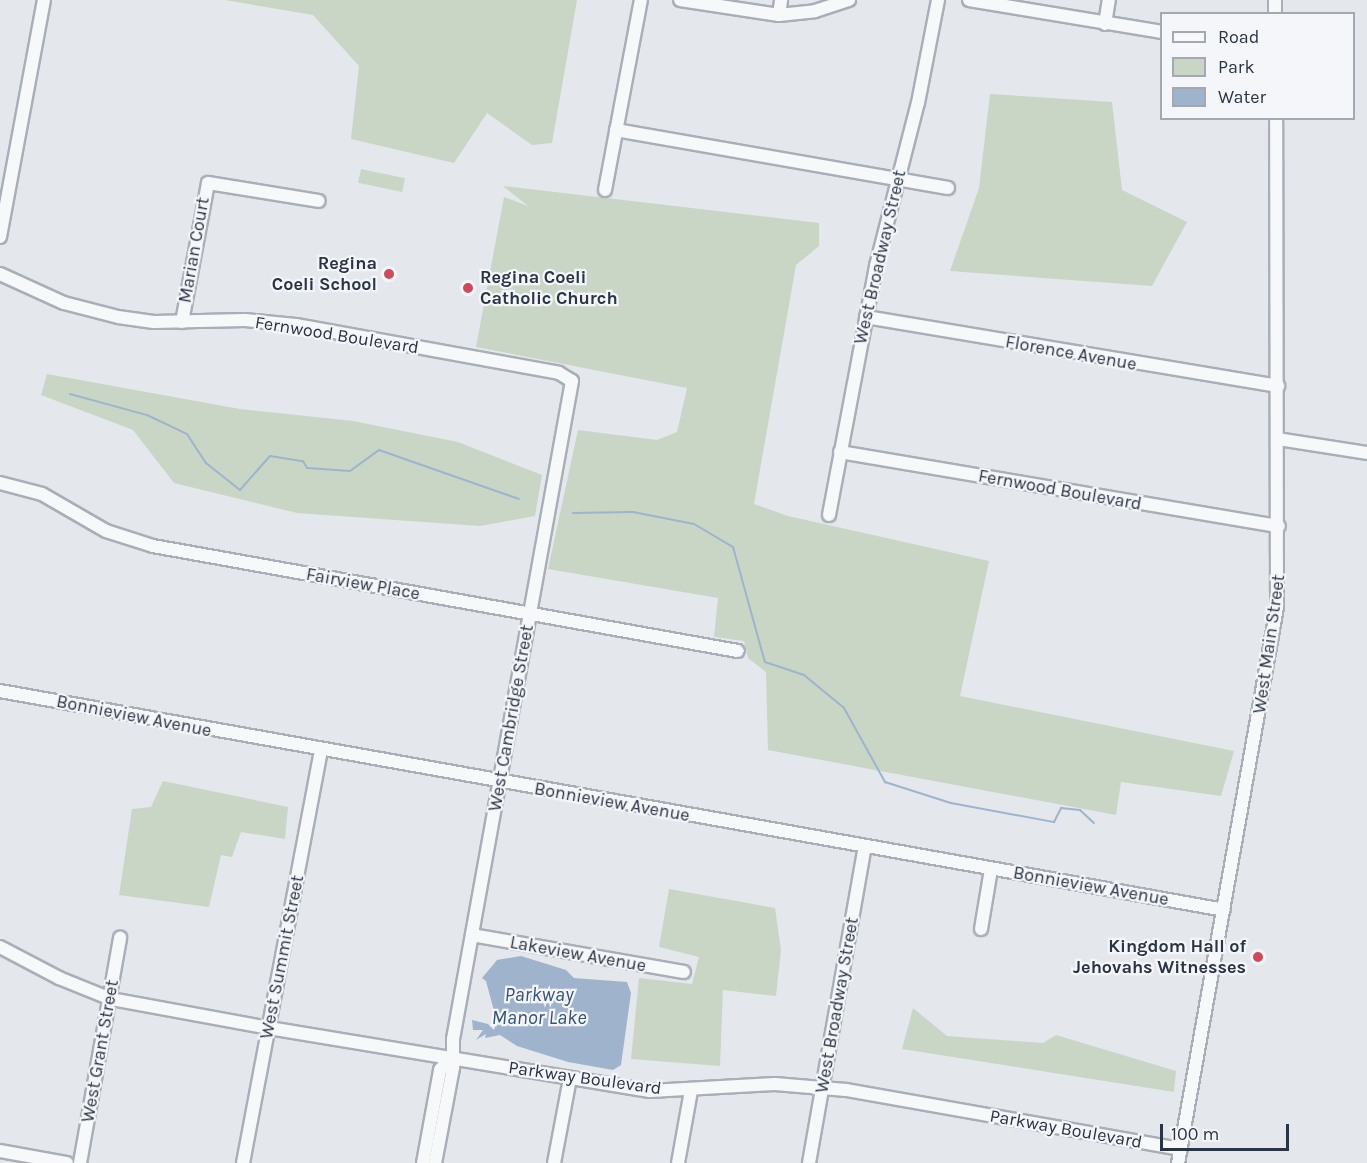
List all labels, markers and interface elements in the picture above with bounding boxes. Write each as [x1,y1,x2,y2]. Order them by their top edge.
legend [1160,12,1355,120]
text: Road [1218,26,1259,48]
text: Park [1218,56,1255,78]
text: Water [1218,86,1266,108]
street label: West Broadway Street [849,168,911,346]
street label: Marian Court [174,195,214,305]
place label: Regina Coeli School [272,253,377,296]
marker: Regina Coeli School [382,267,396,281]
place label: Regina Coeli Catholic Church [480,267,618,310]
marker: Regina Coeli Catholic Church [461,281,475,295]
street label: Fernwood Boulevard [254,311,420,359]
street label: Florence Avenue [1004,331,1138,375]
street label: Fernwood Boulevard [977,465,1143,515]
street label: Fairview Place [304,563,422,605]
street label: West Main Street [1249,573,1289,715]
street label: West Cambridge Street [484,623,538,813]
street label: Bonnieview Avenue [55,690,213,742]
street label: Bonnieview Avenue [533,778,691,826]
street label: Bonnieview Avenue [1012,862,1170,910]
street label: West Summit Street [256,873,308,1041]
street label: West Broadway Street [811,915,863,1095]
street label: Lakeview Avenue [508,931,648,977]
place label: Kingdom Hall of Jehovahs Witnesses [1073,936,1246,978]
marker: Kingdom Hall of Jehovahs Witnesses [1251,950,1265,964]
street label: West Grant Street [77,978,123,1124]
water label: Parkway Manor Lake [491,983,587,1030]
street label: Parkway Boulevard [507,1057,663,1099]
street label: Parkway Boulevard [988,1105,1144,1153]
scale bar [1163,1112,1292,1150]
text: 100 m [1171,1123,1219,1145]

